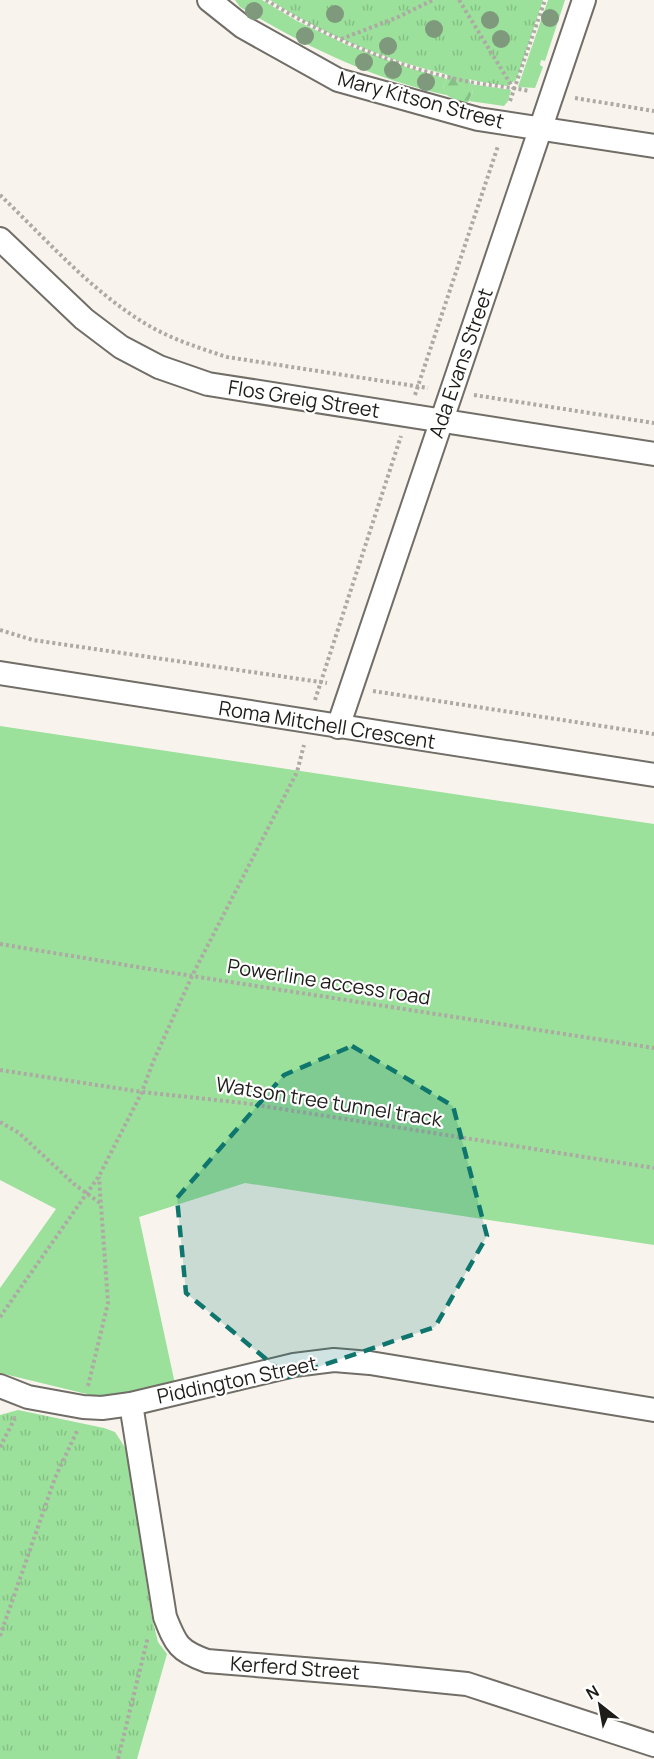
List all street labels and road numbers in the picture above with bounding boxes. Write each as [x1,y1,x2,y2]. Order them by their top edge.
street label: Mary Kitson Street [335,64,507,135]
street label: Ada Evans Street [422,284,499,441]
street label: Flos Greig Street [226,373,382,424]
street label: Roma Mitchell Crescent [217,694,437,755]
street label: Powerline access road [226,952,433,1011]
street label: Watson tree tunnel track [214,1070,445,1133]
street label: Piddington Street [154,1349,319,1410]
street label: Kerferd Street [229,1650,361,1686]

